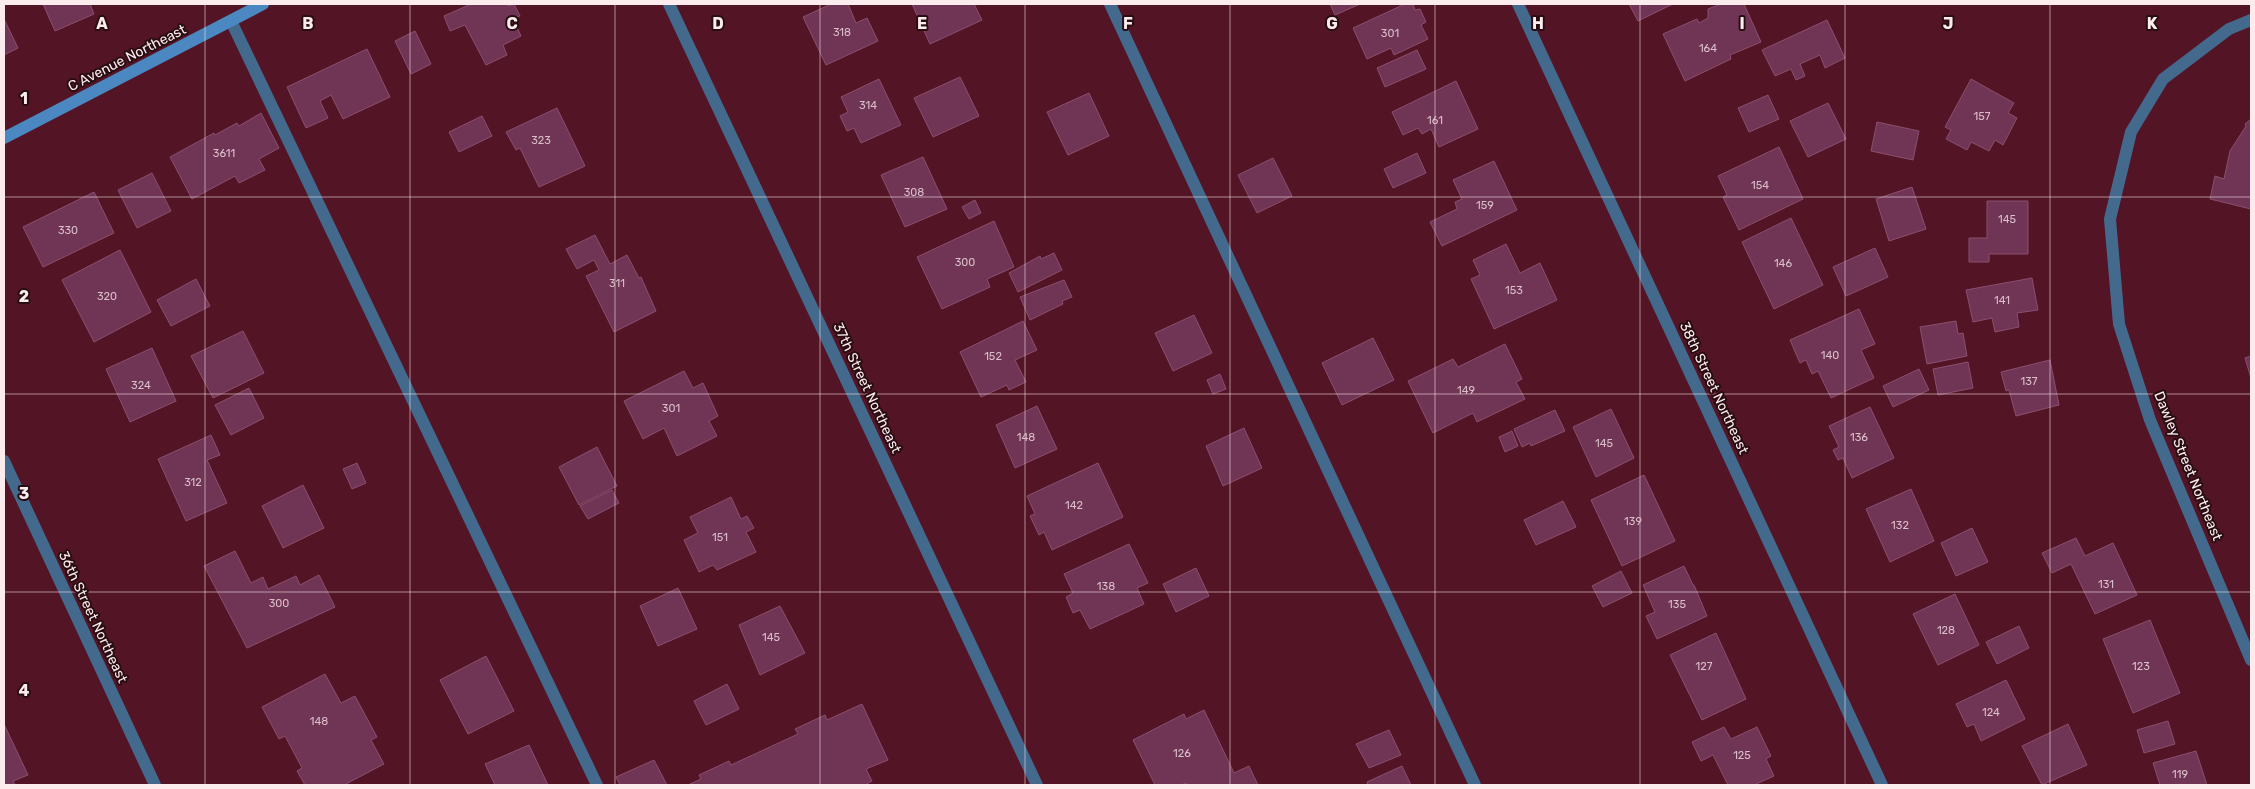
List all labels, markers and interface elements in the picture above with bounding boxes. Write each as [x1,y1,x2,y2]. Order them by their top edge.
text: B [302,14,314,33]
text: C [506,14,518,33]
text: D [712,14,724,33]
text: E [917,14,927,33]
text: F [1123,14,1133,33]
text: G [1326,14,1338,33]
text: H [1532,14,1544,33]
text: I [1739,14,1745,33]
text: J [1943,14,1953,33]
text: K [2147,14,2158,33]
street label: C Avenue Northeast [65,21,189,95]
house number: 318 [833,26,851,39]
house number: 301 [1381,27,1399,40]
house number: 164 [1699,42,1717,55]
text: 1 [20,89,28,108]
house number: 314 [859,99,877,112]
house number: 157 [1974,110,1991,123]
house number: 161 [1427,114,1443,127]
house number: 323 [531,134,551,147]
house number: 3611 [213,147,235,160]
house number: 154 [1751,179,1769,192]
house number: 308 [904,186,924,199]
house number: 159 [1476,199,1494,212]
house number: 145 [1998,213,2016,226]
house number: 330 [58,224,78,237]
house number: 300 [955,256,975,269]
house number: 146 [1774,257,1792,270]
house number: 311 [609,277,625,290]
house number: 153 [1505,284,1523,297]
text: 2 [19,287,29,306]
house number: 320 [97,290,117,303]
house number: 141 [1994,294,2010,307]
street label: 38th Street Northeast [1676,319,1752,457]
street label: 37th Street Northeast [829,320,905,457]
house number: 140 [1821,349,1839,362]
house number: 152 [984,350,1002,363]
house number: 137 [2021,375,2038,388]
house number: 324 [131,379,151,392]
house number: 149 [1457,384,1475,397]
street label: Dawley Street Northeast [2150,389,2226,544]
house number: 301 [662,402,680,415]
house number: 148 [1017,431,1035,444]
house number: 136 [1850,431,1868,444]
house number: 145 [1595,437,1613,450]
house number: 312 [184,476,202,489]
text: 3 [19,484,29,503]
house number: 142 [1065,499,1083,512]
house number: 139 [1624,515,1642,528]
house number: 132 [1891,519,1909,532]
house number: 151 [712,531,728,544]
street label: 36th Street Northeast [55,548,131,686]
house number: 131 [2098,578,2114,591]
house number: 138 [1097,580,1115,593]
house number: 300 [269,597,289,610]
house number: 135 [1668,598,1686,611]
house number: 128 [1937,624,1955,637]
house number: 145 [762,631,780,644]
house number: 127 [1696,660,1713,673]
house number: 123 [2132,660,2150,673]
text: 4 [19,681,30,700]
house number: 124 [1982,706,2000,719]
house number: 148 [310,715,328,728]
house number: 126 [1173,747,1191,760]
house number: 125 [1733,749,1751,762]
house number: 119 [2172,768,2188,781]

